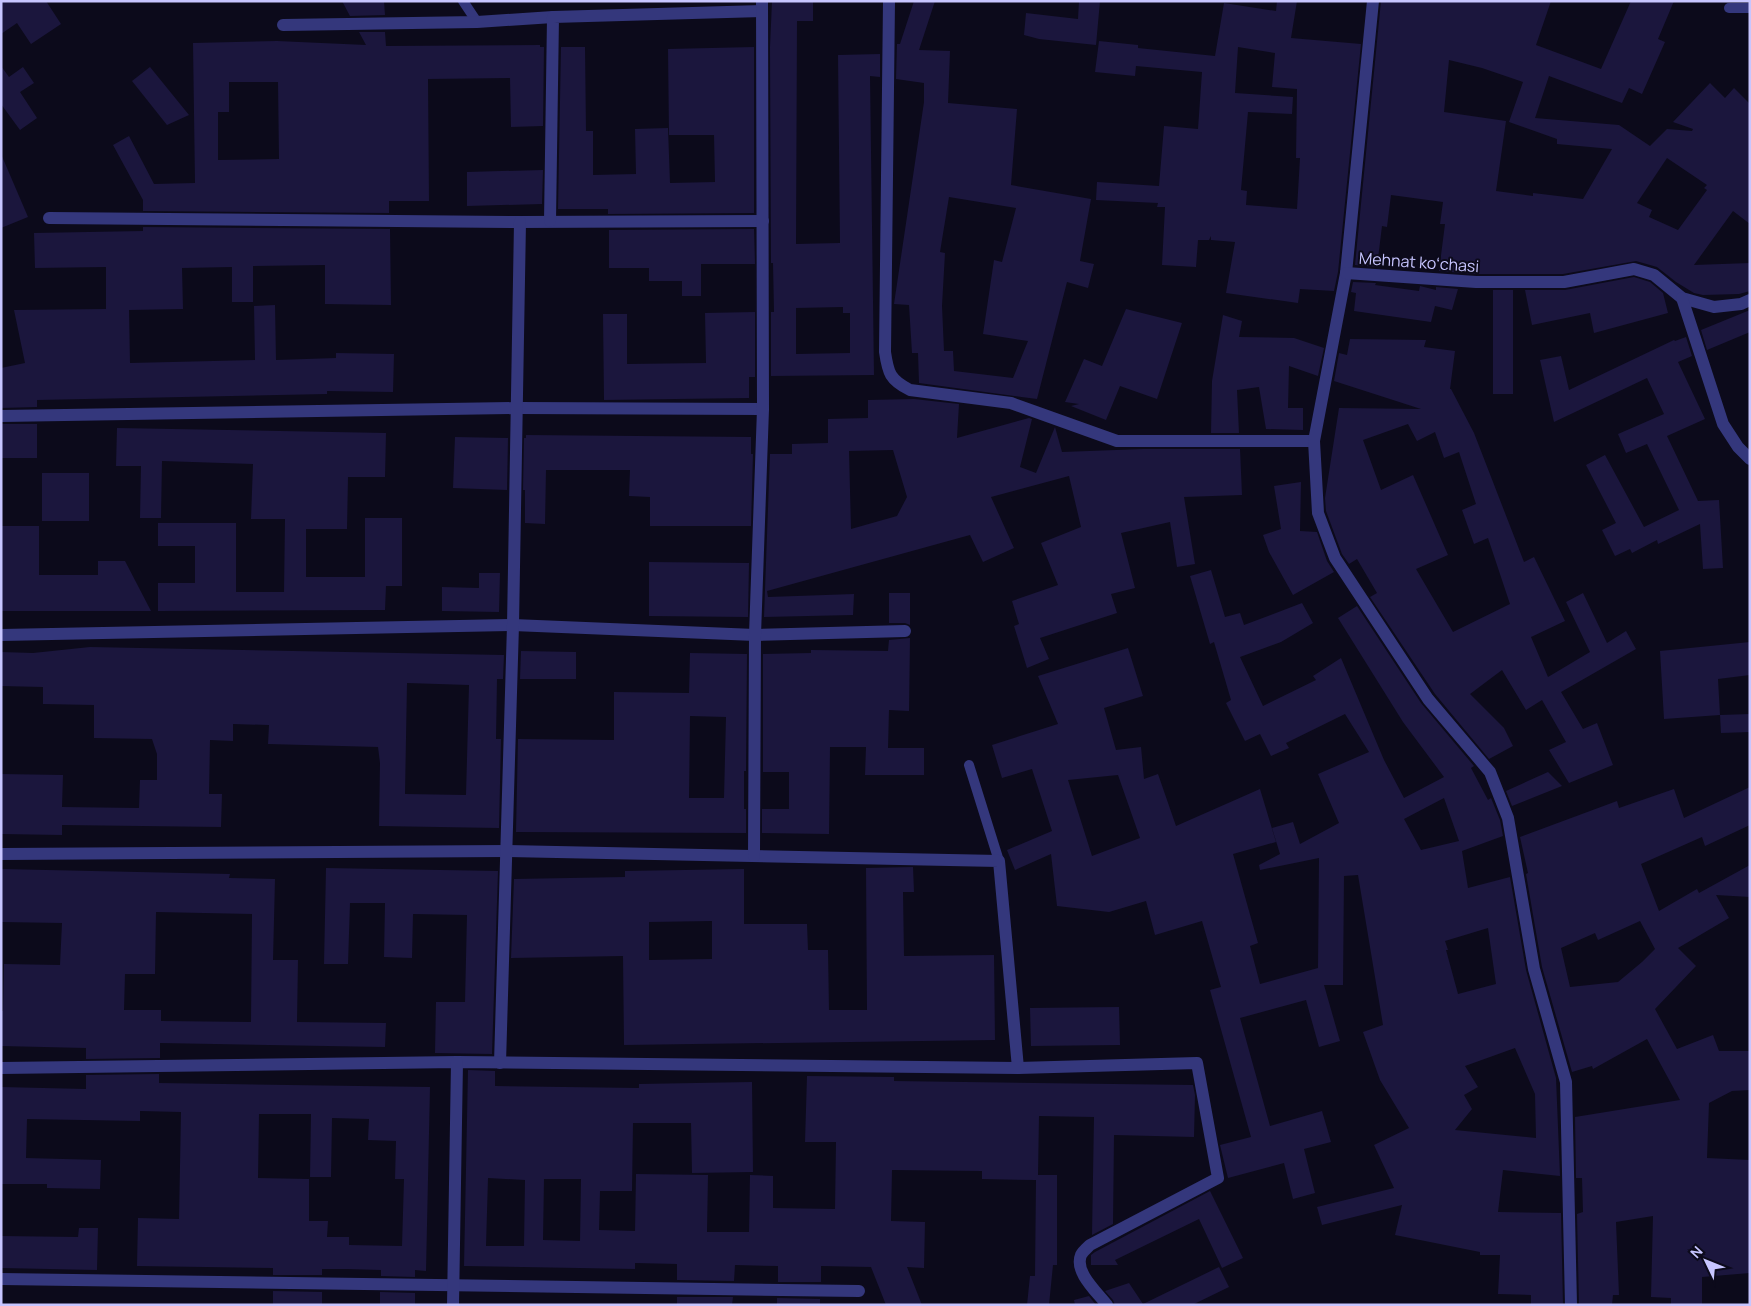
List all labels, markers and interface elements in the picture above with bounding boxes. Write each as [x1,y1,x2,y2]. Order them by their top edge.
street label: Mehnat koʻchasi [1358,247,1480,277]
north arrow [1681,1236,1731,1286]
text: N [1686,1242,1707,1262]

